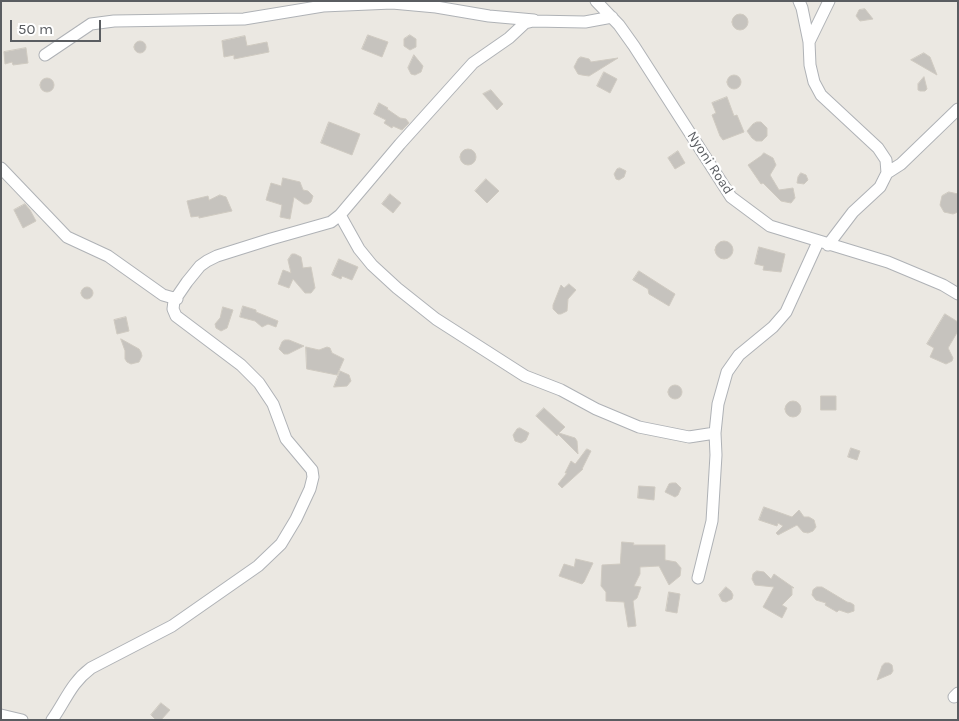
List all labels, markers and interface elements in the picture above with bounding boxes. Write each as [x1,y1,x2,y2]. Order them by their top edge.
scale bar [12,10,104,42]
text: 50 m [18,20,53,38]
street label: Nyoni Road [683,128,737,198]

